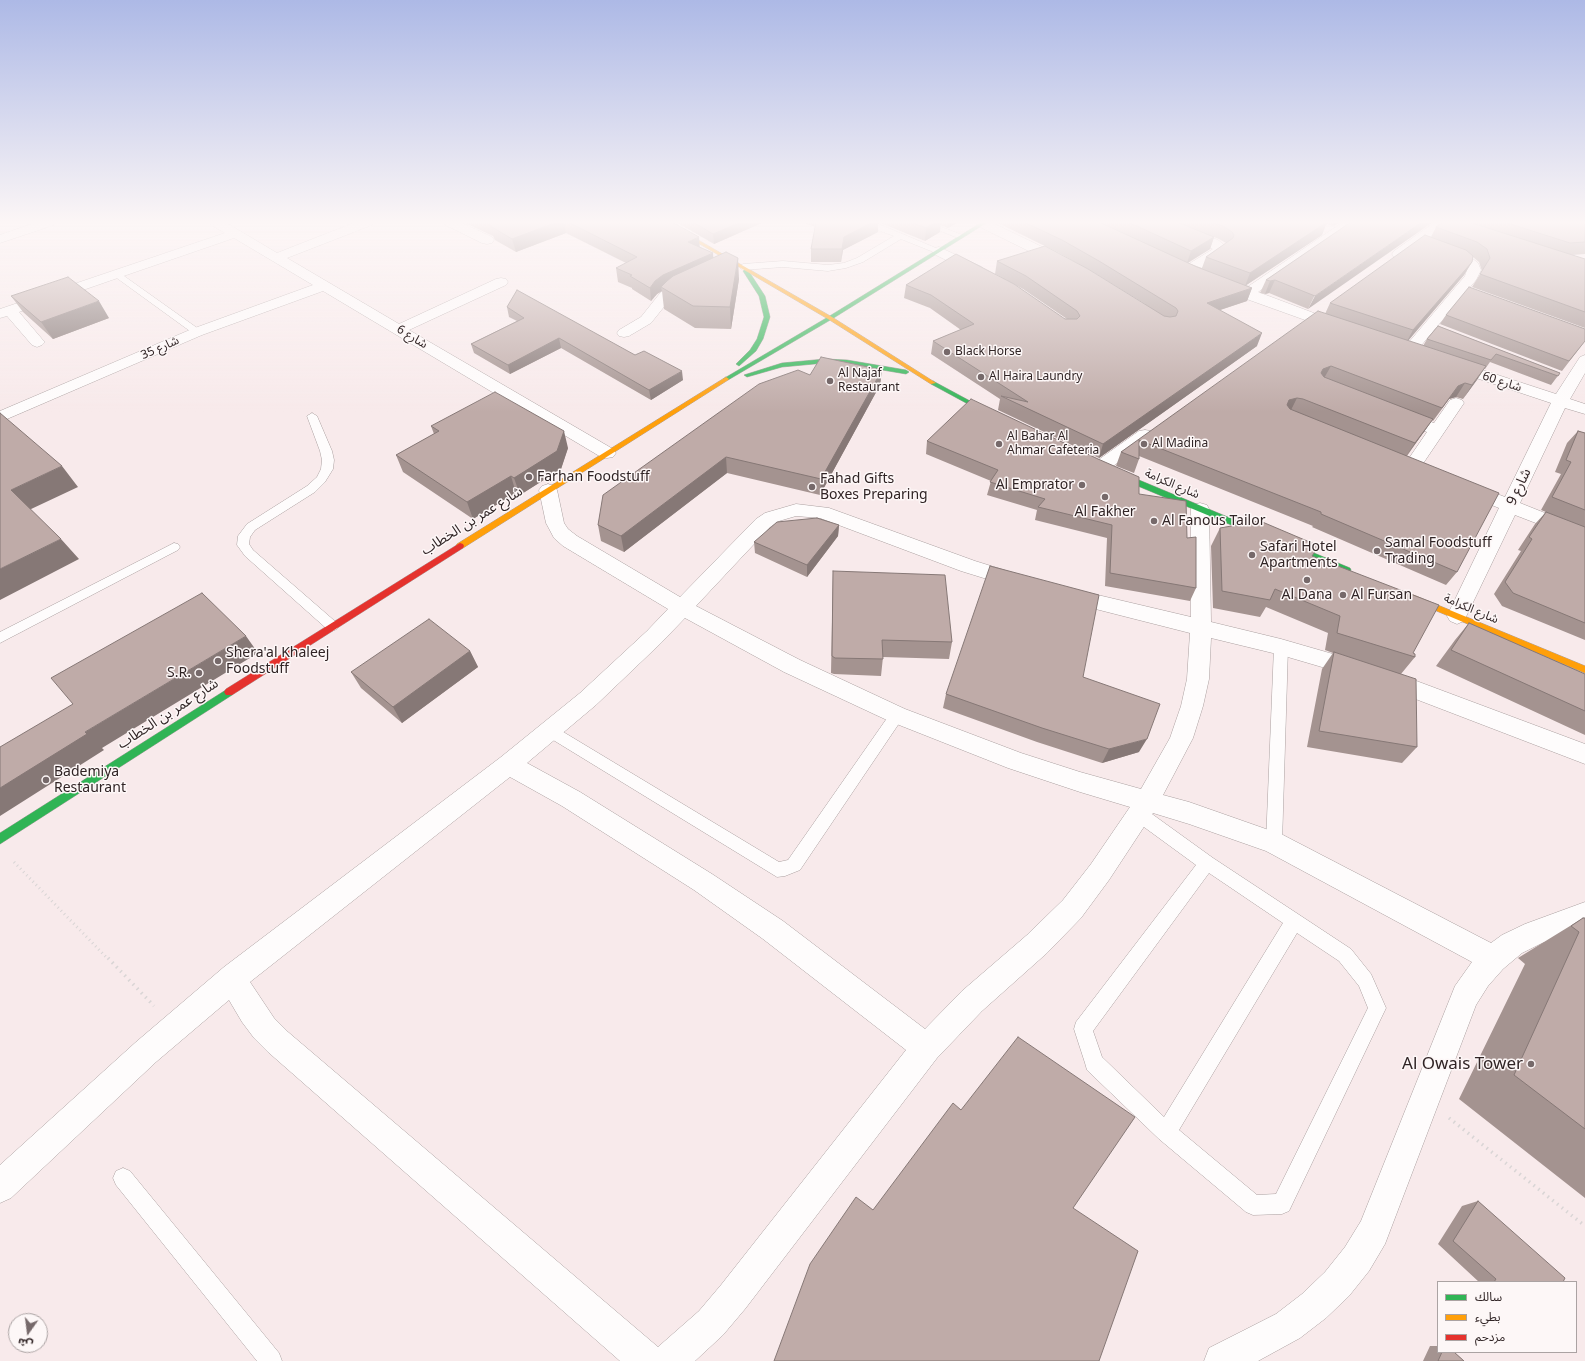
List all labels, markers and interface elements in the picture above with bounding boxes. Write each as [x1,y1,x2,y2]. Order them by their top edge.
street label: شارع 6 [394,322,430,352]
street label: شارع 35 [139,333,181,363]
place label: Black Horse [955,345,1022,359]
marker: Black Horse [942,347,952,357]
place label: Al Najaf Restaurant [838,367,900,395]
street label: شارع 60 [1481,369,1523,395]
place label: Al Haira Laundry [989,370,1082,384]
marker: Al Haira Laundry [976,372,986,382]
marker: Al Najaf Restaurant [825,376,835,386]
place label: Al Bahar Al Ahmar Cafeteria [1007,430,1099,458]
place label: Al Madina [1152,437,1208,451]
marker: Al Bahar Al Ahmar Cafeteria [994,439,1004,449]
marker: Al Madina [1139,439,1149,449]
street label: شارع الكرامة [1142,466,1202,502]
street label: شارع 9 [1503,466,1535,508]
place label: Farhan Foodstuff [537,469,650,485]
place label: Fahad Gifts Boxes Preparing [820,471,928,504]
marker: Farhan Foodstuff [524,472,534,482]
place label: Al Emprator [996,477,1074,493]
marker: Al Emprator [1077,480,1087,490]
marker: Fahad Gifts Boxes Preparing [807,482,817,492]
street label: شارع عمر بن الخطاب [418,483,526,559]
marker: Al Fakher [1100,492,1110,502]
place label: Al Fakher [1074,504,1136,520]
place label: Al Fanous Tailor [1162,513,1265,529]
marker: Al Fanous Tailor [1149,516,1159,526]
place label: Samal Foodstuff Trading [1385,535,1492,568]
place label: Safari Hotel Apartments [1260,539,1338,572]
marker: Samal Foodstuff Trading [1372,546,1382,556]
marker: Safari Hotel Apartments [1247,550,1257,560]
marker: Al Dana [1302,575,1312,585]
place label: Al Dana [1282,587,1332,603]
place label: Al Fursan [1351,587,1412,603]
marker: Al Fursan [1338,590,1348,600]
street label: شارع الكرامة [1441,591,1501,627]
place label: Shera'al Khaleej Foodstuff [226,645,329,678]
marker: Shera'al Khaleej Foodstuff [213,656,223,666]
place label: S.R. [167,665,191,681]
marker: S.R. [194,668,204,678]
street label: شارع عمر بن الخطاب [114,675,222,753]
place label: Bademiya Restaurant [54,764,126,796]
marker: Bademiya Restaurant [41,775,51,785]
place label: Al Owais Tower [1402,1054,1523,1074]
marker: Al Owais Tower [1526,1059,1536,1069]
legend [1437,1281,1577,1353]
text: سالك [1475,1288,1502,1305]
text: بطيء [1475,1308,1501,1325]
north arrow [8,1313,48,1353]
text: مزدحم [1475,1328,1505,1345]
text: ش [16,1335,34,1353]

